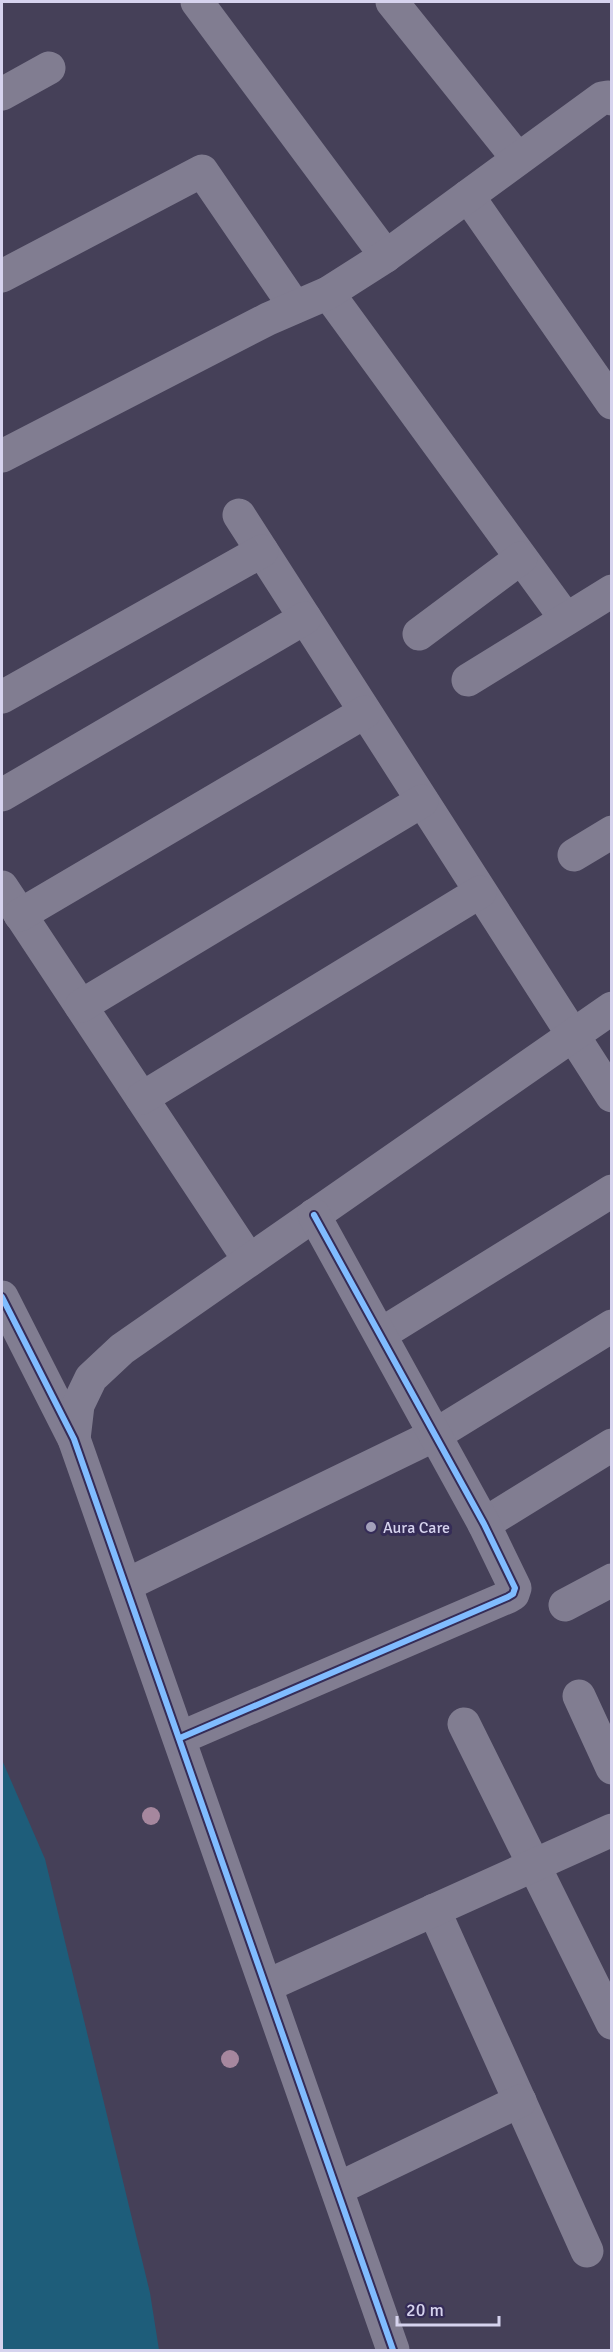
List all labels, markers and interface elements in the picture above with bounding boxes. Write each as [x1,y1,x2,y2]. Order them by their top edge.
place label: Aura Care [383,1518,450,1538]
marker: Aura Care [364,1520,378,1534]
scale bar [397,2289,499,2327]
text: 20 m [406,2299,444,2321]

